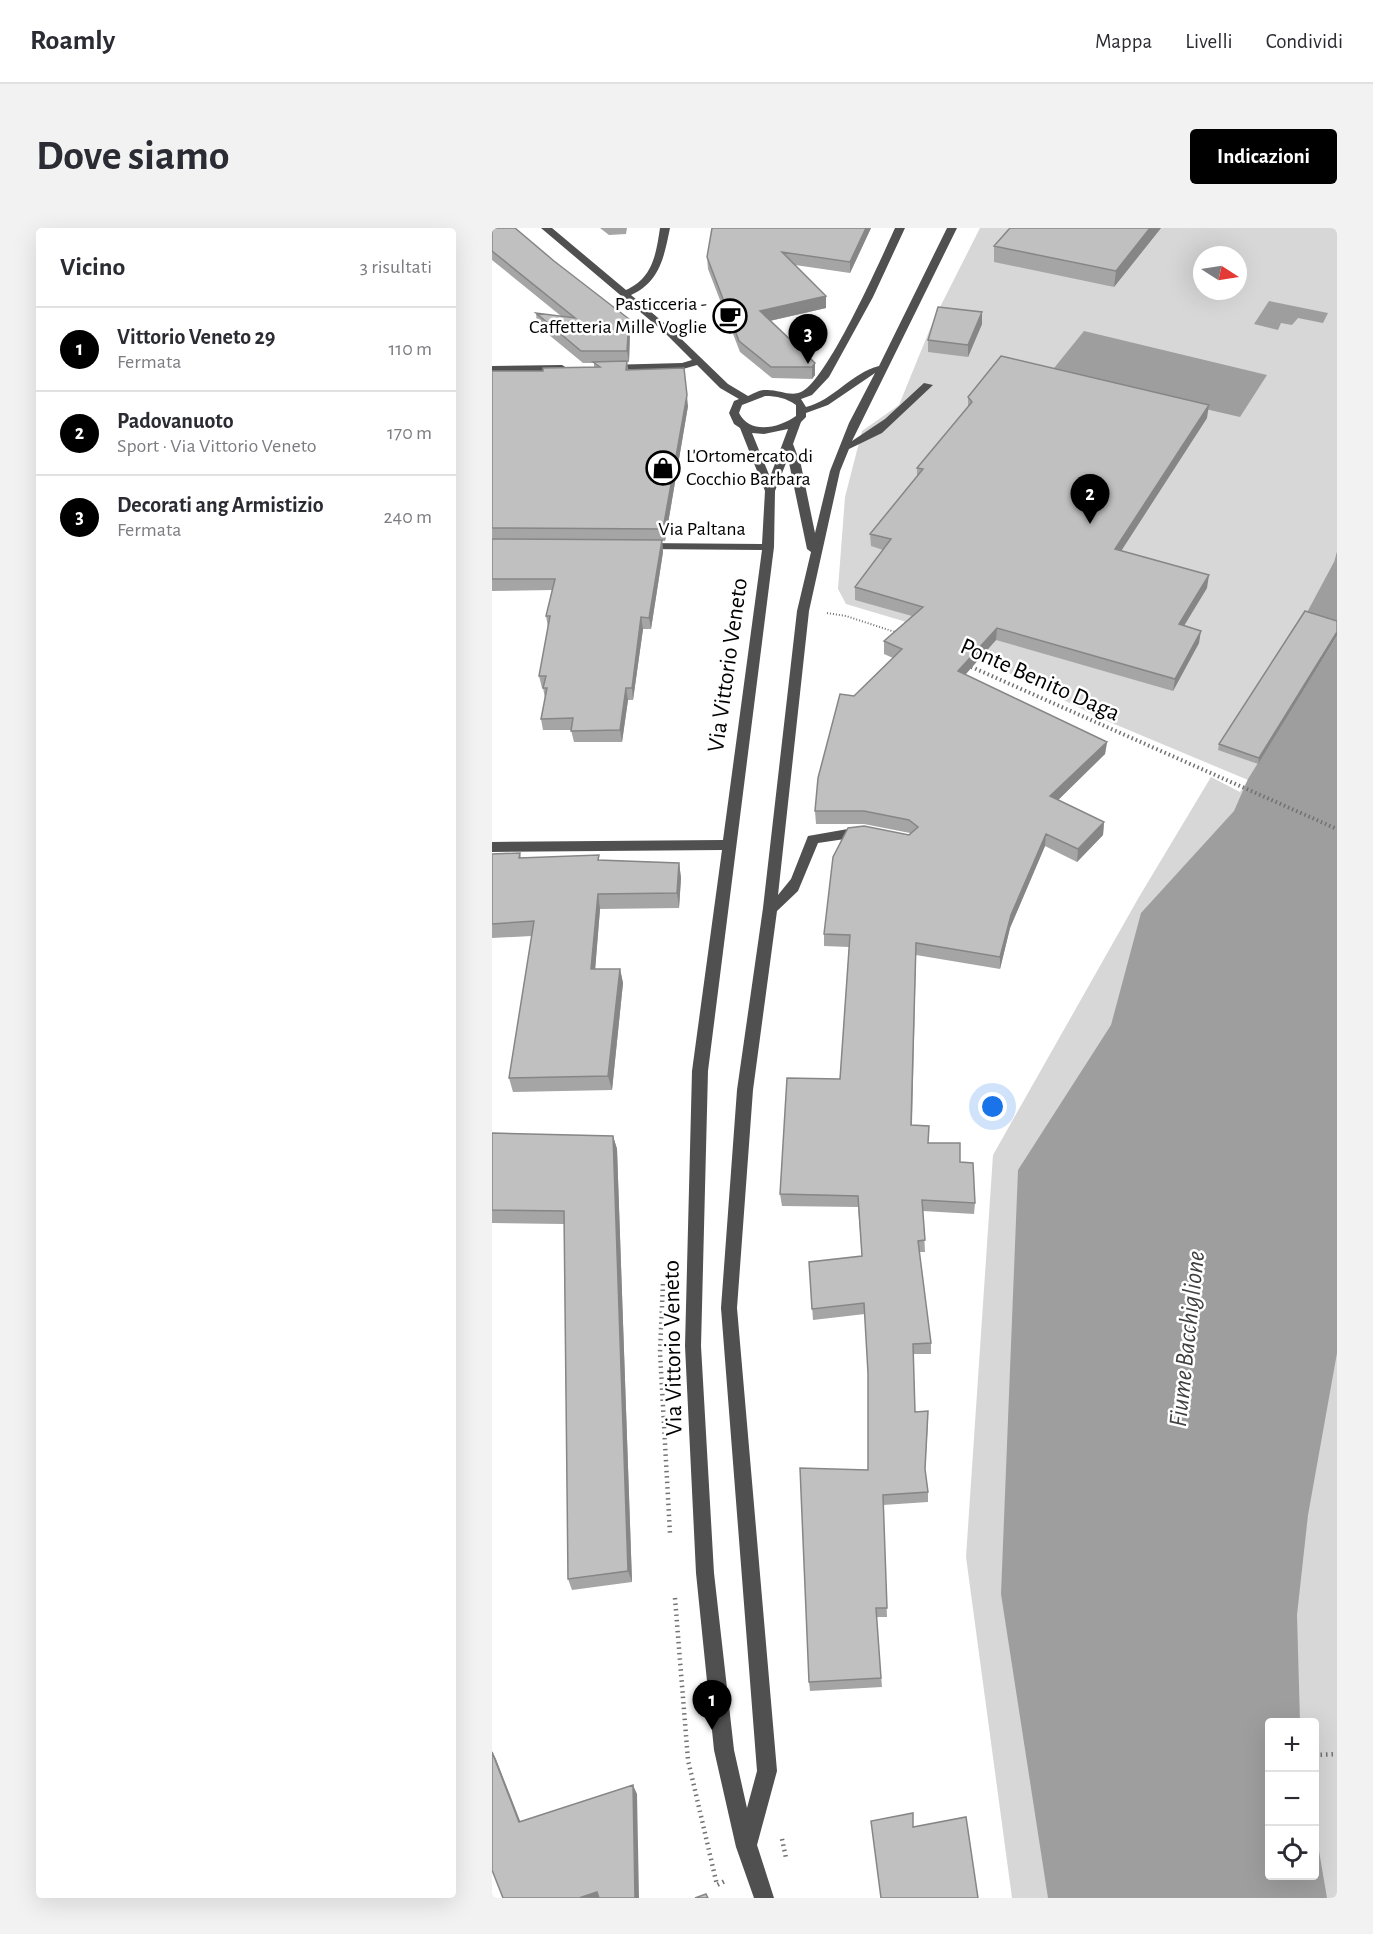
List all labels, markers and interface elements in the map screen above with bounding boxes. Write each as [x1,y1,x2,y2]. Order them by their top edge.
text: Roamly [30,27,115,55]
text: Mappa [1095,31,1152,52]
text: Livelli [1185,31,1233,52]
text: Condividi [1266,31,1343,52]
button: Indicazioni [1190,129,1337,184]
text: Dove siamo [36,135,230,177]
north arrow [1193,246,1247,300]
text: Vicino [60,254,125,280]
text: 3 risultati [360,257,432,277]
place label: Pasticceria - Caffetteria Mille Voglie [529,294,707,337]
cafe icon: Pasticceria - Caffetteria Mille Voglie [712,298,748,334]
pin: 3 [788,314,828,364]
text: Vittorio Veneto 29 [117,326,275,348]
text: 1 [76,339,83,359]
text: 110 m [388,339,432,359]
text: Fermata [117,352,182,372]
text: Padovanuoto [117,410,234,432]
text: 2 [75,423,84,443]
text: 170 m [387,423,432,443]
text: Sport · Via Vittorio Veneto [117,436,317,456]
place label: L'Ortomercato di Cocchio Barbara [686,446,813,489]
shop icon: L'Ortomercato di Cocchio Barbara [645,450,681,486]
pin: 2 [1070,474,1110,524]
text: Decorati ang Armistizio [117,494,324,516]
text: 3 [75,507,84,527]
text: 240 m [383,507,432,527]
street label: Via Paltana [658,519,746,539]
text: Fermata [117,520,182,540]
street label: Via Vittorio Veneto [704,576,752,754]
street label: Ponte Benito Daga [957,634,1123,726]
your location [978,1092,1007,1121]
water label: Fiume Bacchiglione [1165,1249,1209,1428]
street label: Via Vittorio Veneto [659,1260,687,1436]
pin: 1 [692,1680,732,1730]
map controls [1265,1718,1319,1880]
button: + [1265,1718,1319,1772]
button: − [1265,1772,1319,1826]
button: locate [1265,1826,1319,1880]

